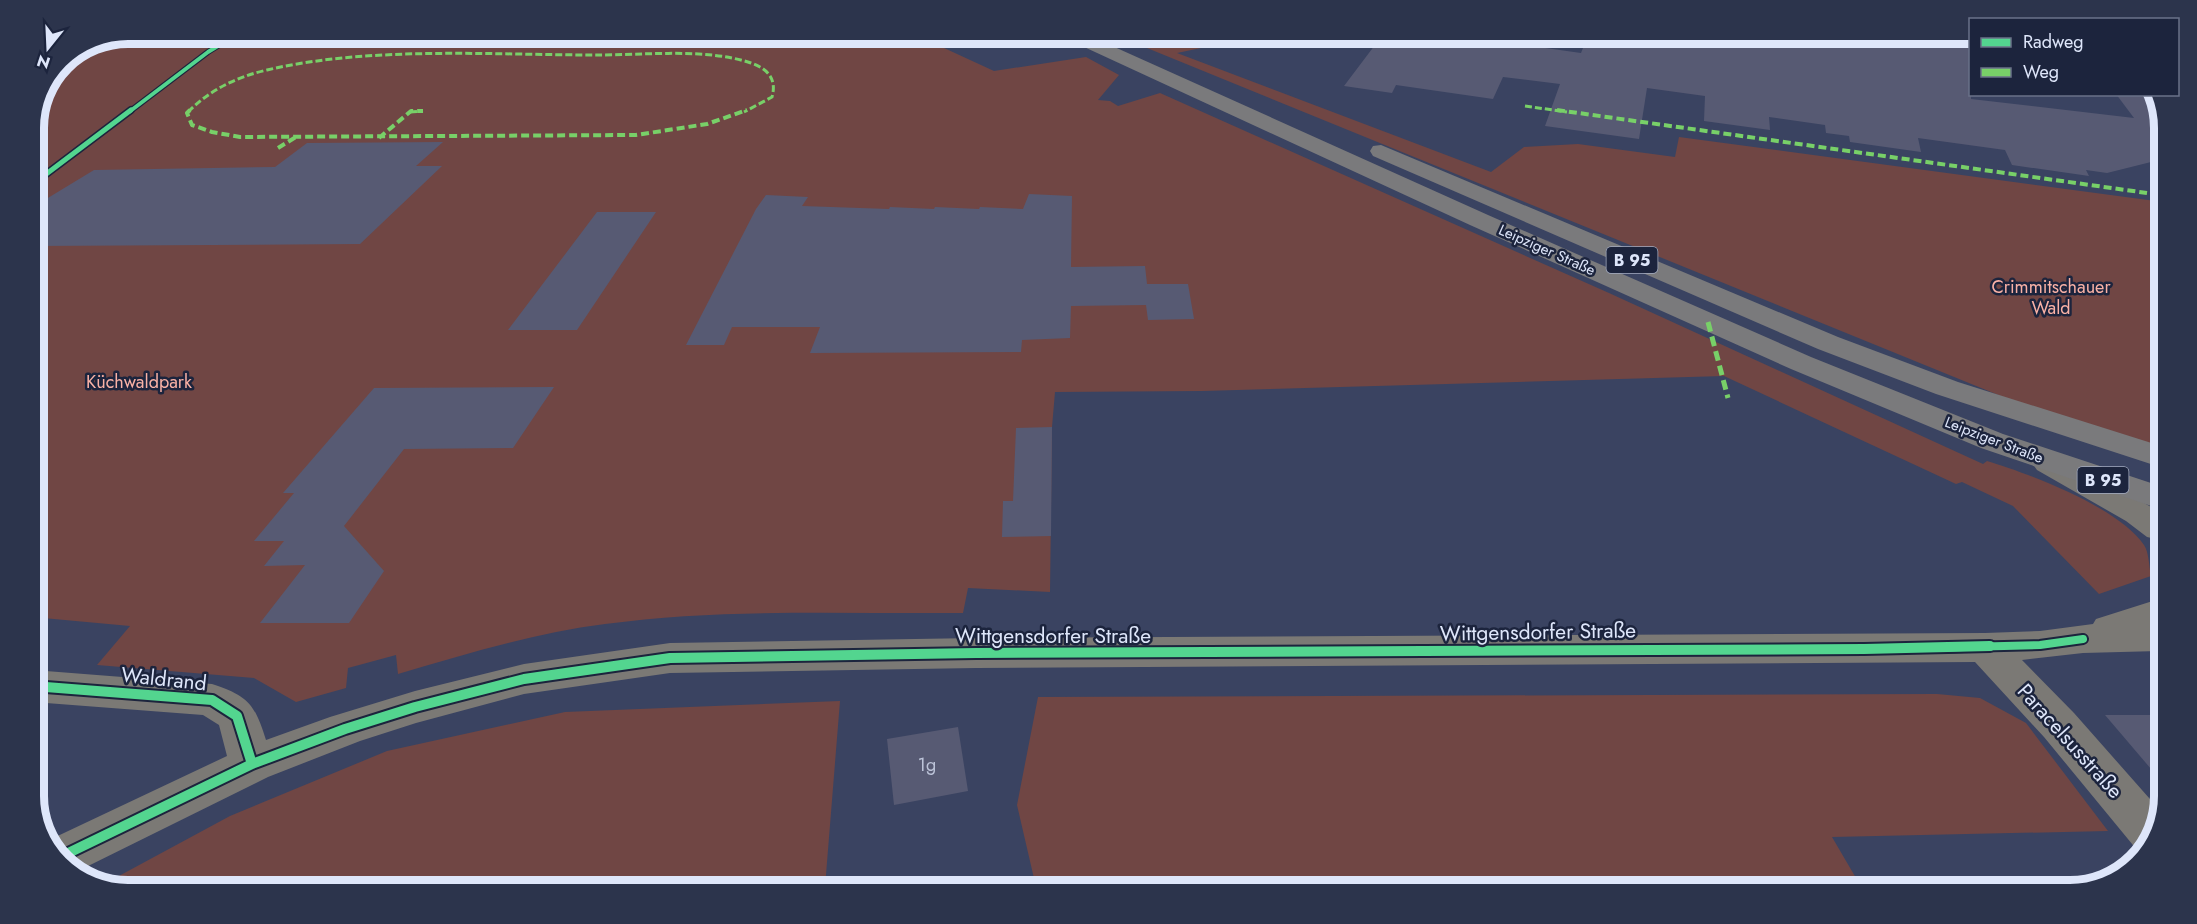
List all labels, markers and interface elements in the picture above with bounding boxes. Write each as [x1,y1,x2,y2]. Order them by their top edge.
north arrow [18,18,78,78]
legend [1969,18,2179,96]
text: Radweg [2023,29,2084,55]
text: N [34,49,53,75]
text: Weg [2023,59,2059,85]
street label: Leipziger Straße [1495,219,1599,281]
road number: B 95 [1606,247,1658,273]
park label: Crimmitschauer Wald [1991,274,2111,321]
park label: Küchwaldpark [86,369,192,395]
street label: Leipziger Straße [1942,411,2047,469]
road number: B 95 [2078,467,2128,493]
street label: Wittgensdorfer Straße [1440,615,1636,649]
street label: Wittgensdorfer Straße [955,621,1151,651]
street label: Waldrand [120,660,208,698]
street label: Paracelsusstraße [2010,677,2130,805]
house number: 1g [918,752,936,778]

